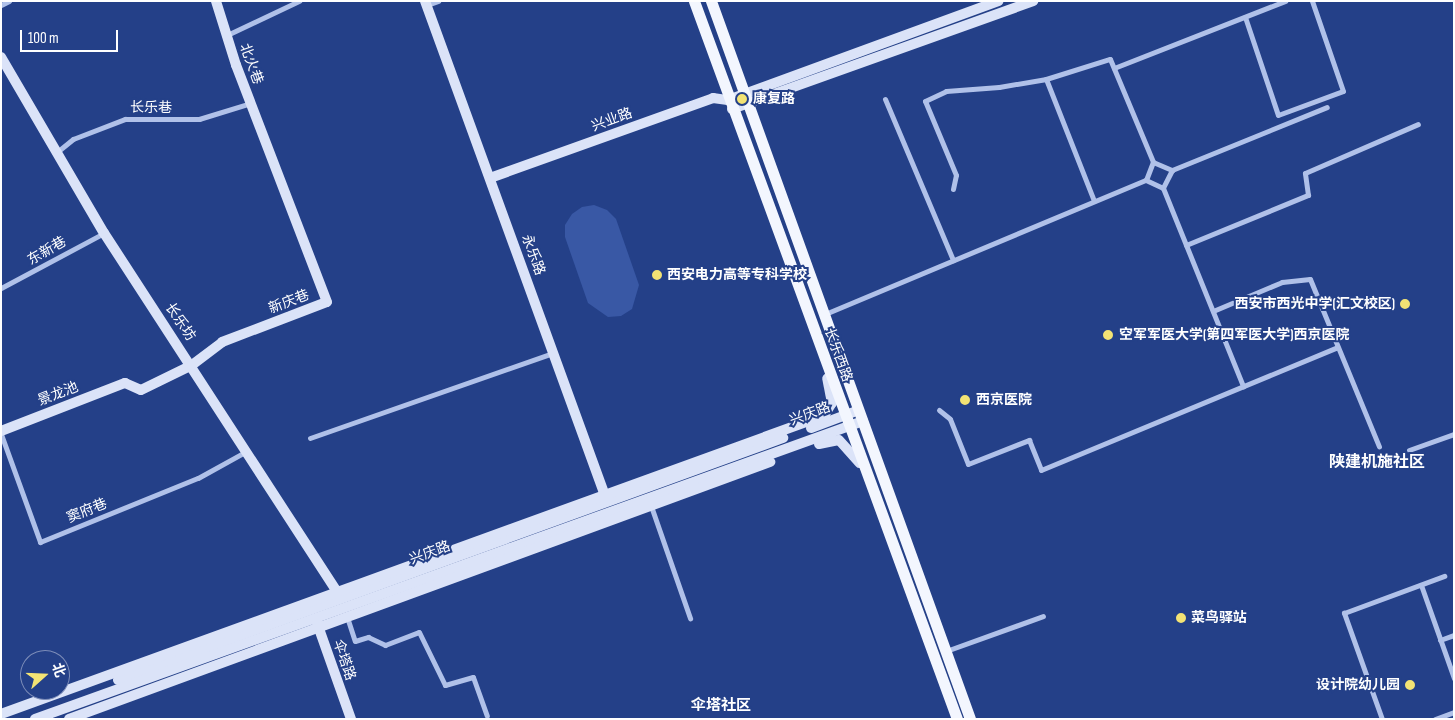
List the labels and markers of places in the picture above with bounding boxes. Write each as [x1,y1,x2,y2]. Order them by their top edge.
place label: 康复路 [753,91,795,107]
marker: 康复路 [735,92,749,106]
place label: 西安电力高等专科学校 [667,267,807,283]
marker: 西安电力高等专科学校 [651,269,663,281]
place label: 西安市西光中学(汇文校区) [1235,296,1395,312]
marker: 西安市西光中学(汇文校区) [1399,298,1411,310]
place label: 空军军医大学(第四军医大学)西京医院 [1119,327,1349,343]
marker: 空军军医大学(第四军医大学)西京医院 [1101,328,1115,342]
place label: 西京医院 [976,392,1032,408]
marker: 西京医院 [958,393,972,407]
place label: 菜鸟驿站 [1191,610,1247,626]
marker: 菜鸟驿站 [1175,612,1187,624]
place label: 设计院幼儿园 [1316,677,1400,693]
marker: 设计院幼儿园 [1404,679,1416,691]

